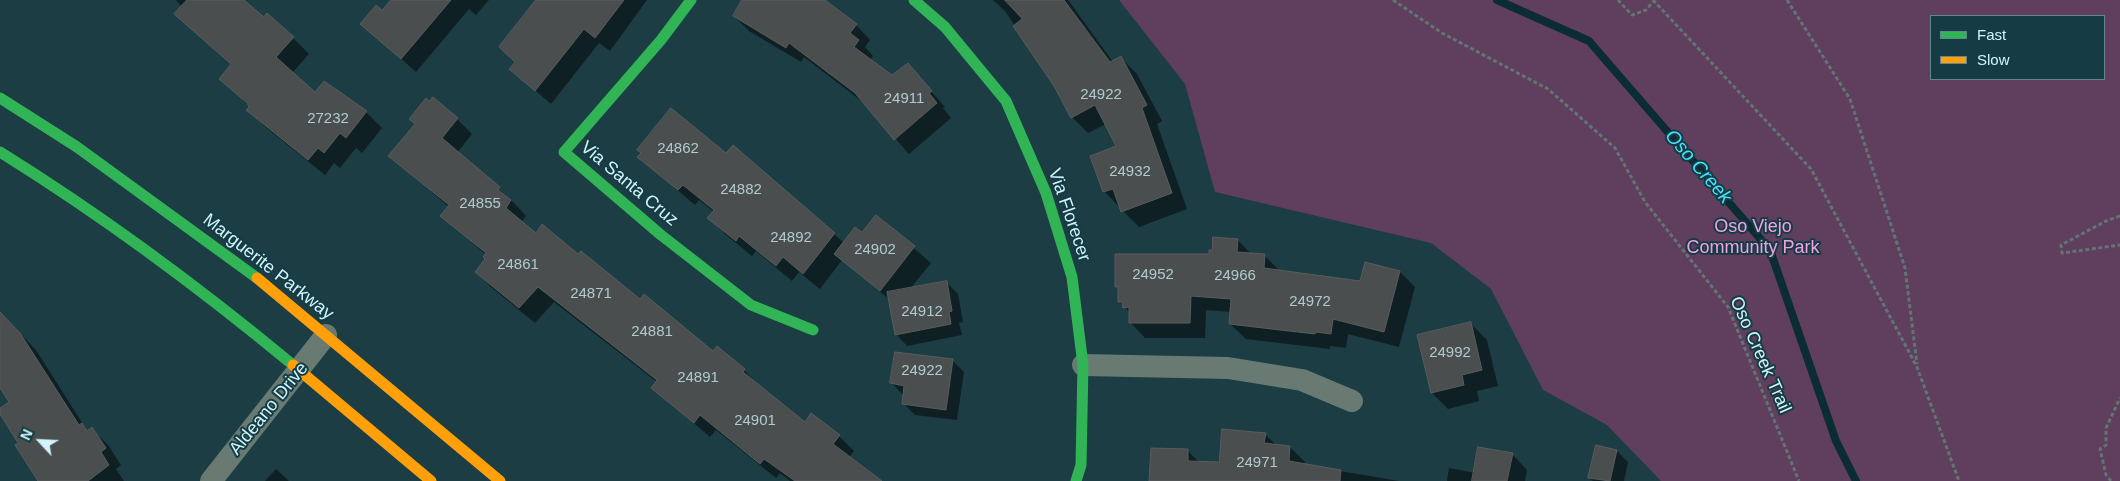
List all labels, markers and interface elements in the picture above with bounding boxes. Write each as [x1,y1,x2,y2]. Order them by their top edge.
legend [1930,15,2105,80]
text: Fast [1977,26,2006,43]
text: Slow [1977,51,2010,68]
house number: 24922 [1080,86,1122,104]
house number: 24911 [884,90,924,108]
house number: 27232 [307,110,349,128]
water label: Oso Creek [1660,125,1736,209]
street label: Via Santa Cruz [576,137,682,231]
house number: 24862 [657,140,699,158]
house number: 24932 [1109,163,1151,181]
street label: Via Florecer [1043,166,1095,264]
house number: 24882 [720,181,762,199]
house number: 24855 [459,195,501,213]
street label: Marguerite Parkway [198,209,338,325]
park label: Oso Viejo Community Park [1686,216,1820,258]
house number: 24892 [770,229,812,247]
house number: 24902 [854,241,896,259]
house number: 24861 [497,256,539,274]
house number: 24952 [1132,266,1174,284]
house number: 24966 [1214,267,1256,285]
house number: 24871 [570,285,612,303]
house number: 24972 [1289,293,1331,311]
street label: Oso Creek Trail [1725,293,1795,417]
house number: 24912 [901,303,943,321]
house number: 24881 [631,323,673,341]
house number: 24992 [1429,344,1471,362]
street label: Aldeano Drive [225,358,313,460]
house number: 24922 [901,362,943,380]
house number: 24891 [677,369,719,387]
house number: 24901 [734,412,776,430]
north arrow [15,416,65,466]
text: N [17,427,36,443]
house number: 24971 [1236,454,1278,472]

